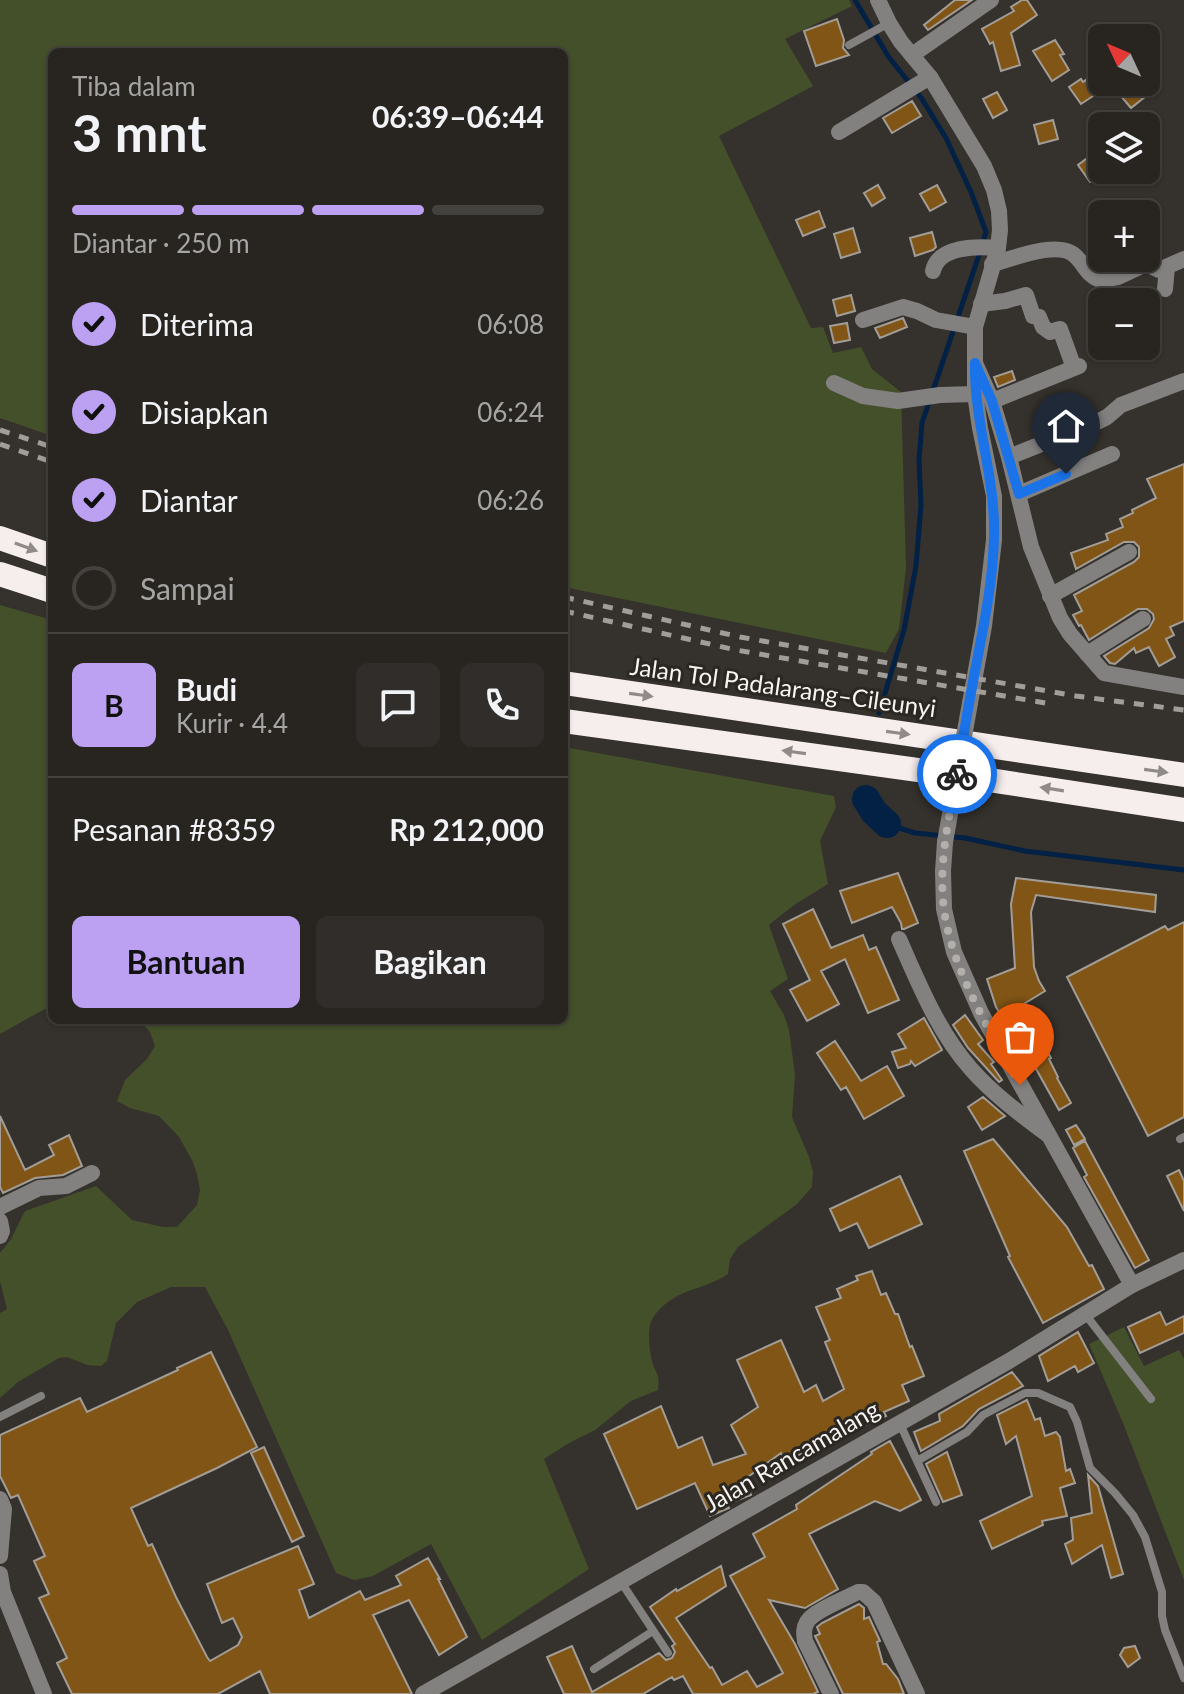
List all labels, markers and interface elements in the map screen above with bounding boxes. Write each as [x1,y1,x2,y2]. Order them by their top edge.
north arrow [1088,24,1160,96]
map controls [1088,24,1160,360]
text: Tiba dalam [72,70,196,102]
text: 06:39–06:44 [372,98,544,134]
text: 3 mnt [72,101,207,163]
button: layers [1088,112,1160,184]
button: + [1088,200,1160,272]
text: Diantar · 250 m [72,227,250,259]
button: − [1088,288,1160,360]
icon: check [72,302,116,346]
text: Diterima [140,306,254,342]
text: 06:08 [477,308,544,340]
icon: check [72,390,116,434]
pin [1032,392,1100,474]
text: Disiapkan [140,394,269,430]
text: 06:24 [477,396,544,428]
icon: home [1044,404,1088,448]
icon: check [72,478,116,522]
text: Diantar [140,482,238,518]
text: 06:26 [477,484,544,516]
one-way arrow [14,541,38,554]
text: Sampai [140,570,235,606]
street label: Jalan Tol Padalarang–Cileunyi [628,651,938,722]
button: chat [356,663,440,747]
button: phone [460,663,544,747]
text: Budi [176,671,237,707]
text: B [104,687,124,723]
one-way arrow [629,689,654,702]
text: Kurir · 4.4 [176,707,288,739]
one-way arrow [886,727,911,740]
courier [917,734,997,814]
one-way arrow [781,745,806,758]
icon: bike [935,752,979,796]
one-way arrow [1143,765,1168,778]
one-way arrow [1039,782,1064,795]
text: Pesanan #8359 [72,811,276,847]
text: Rp 212,000 [389,811,544,847]
button: Bantuan [72,916,300,1008]
button: Bagikan [316,916,544,1008]
pin [986,1003,1054,1085]
icon: bag [998,1015,1042,1059]
street label: Jalan Rancamalang [699,1394,884,1518]

